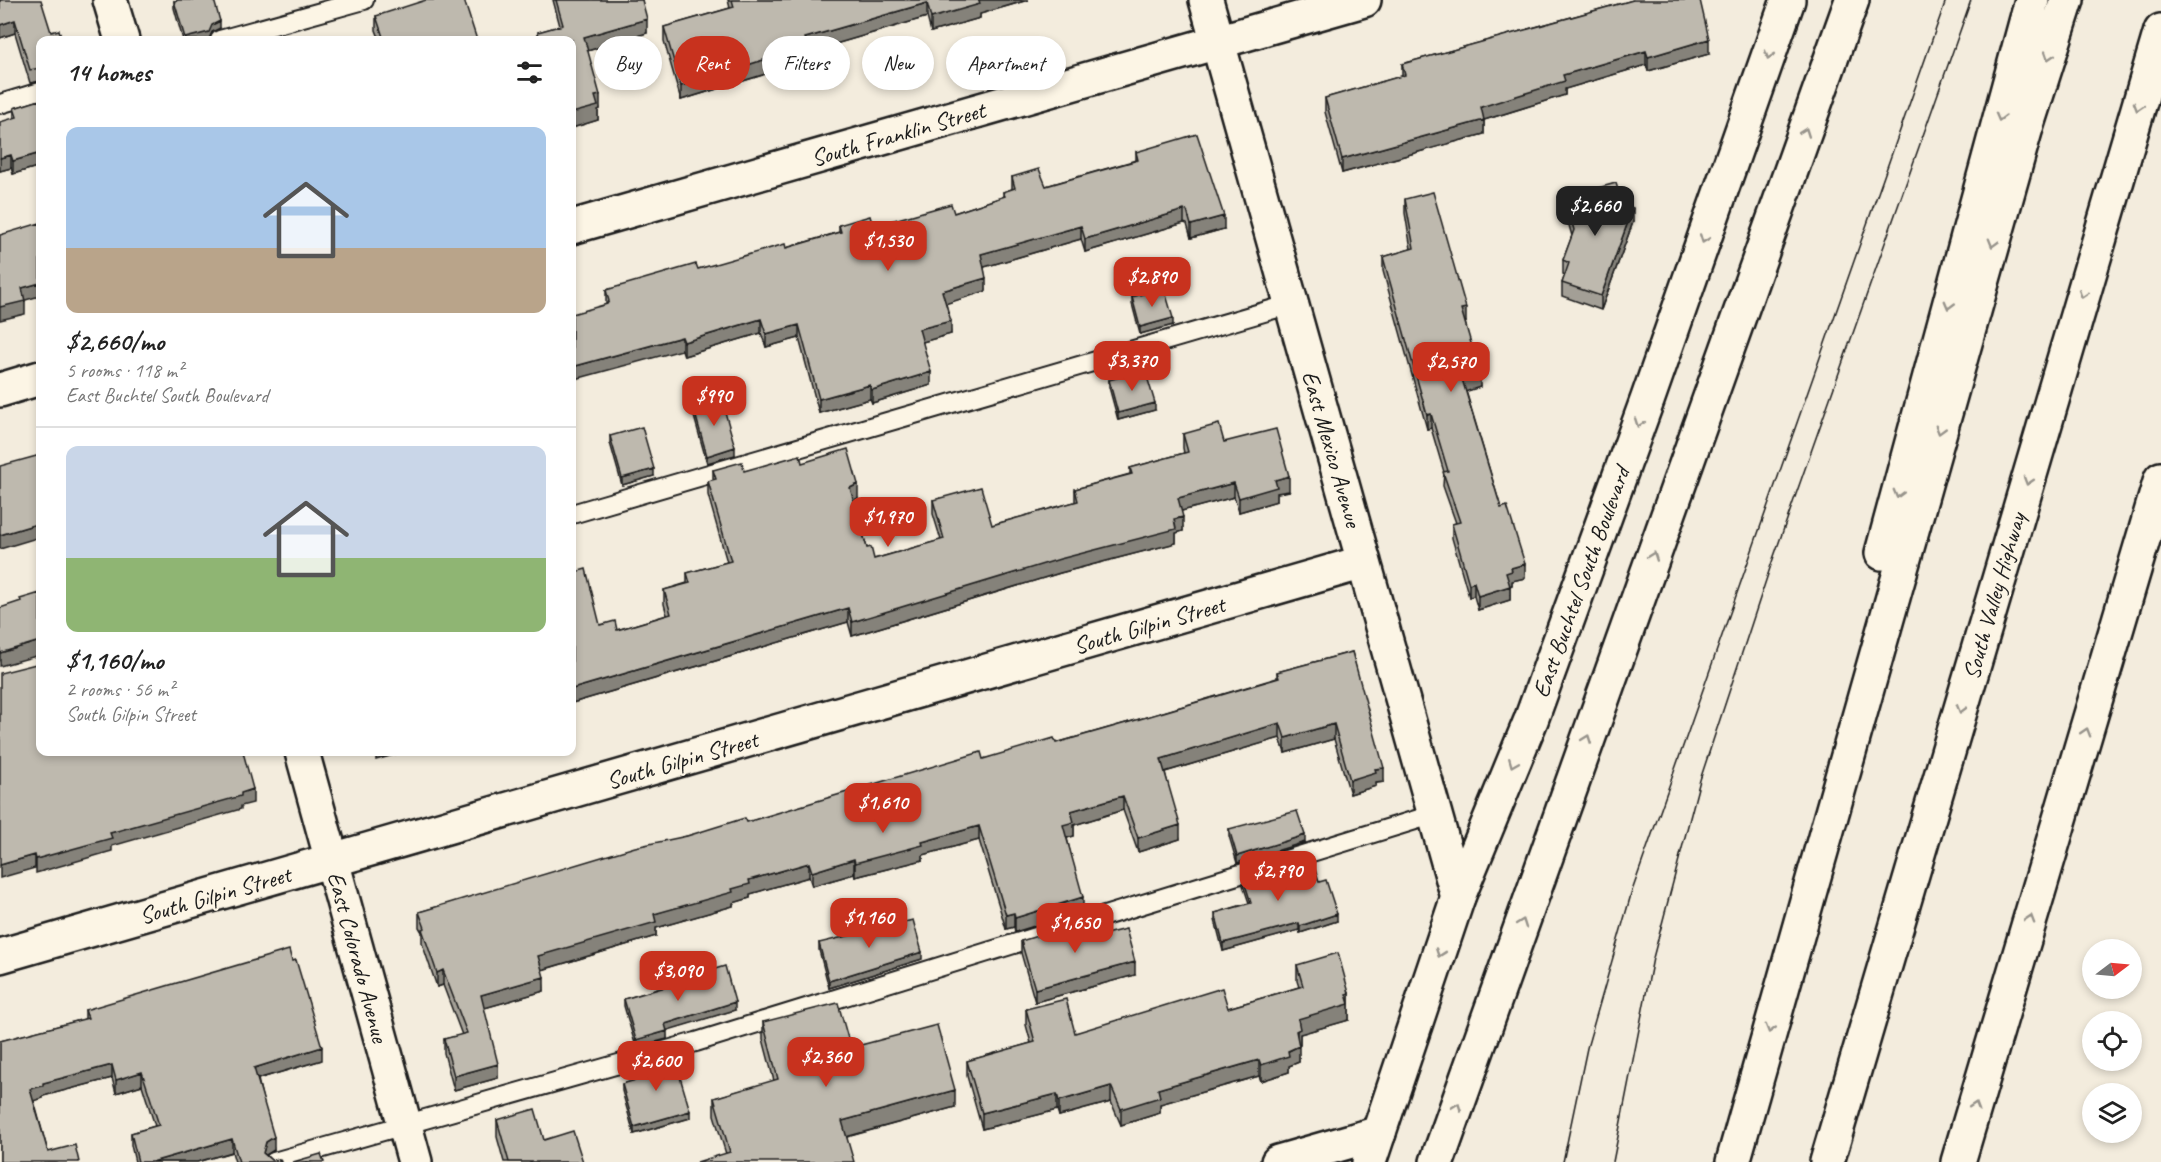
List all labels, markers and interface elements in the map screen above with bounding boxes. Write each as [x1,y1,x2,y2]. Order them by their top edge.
chip: Buy [594,36,662,90]
chip: Rent [674,36,750,90]
chip: Filters [762,36,850,90]
chip: New [862,36,934,90]
chip: Apartment [946,36,1066,90]
one-way arrow [1764,49,1776,60]
one-way arrow [2044,50,2057,61]
text: 14 homes [66,56,151,89]
icon: filters [513,56,546,89]
street label: South Franklin Street [808,94,990,173]
one-way arrow [2133,101,2145,112]
one-way arrow [1995,111,2007,122]
one-way arrow [1797,127,1810,138]
icon: home [252,166,360,274]
pin: $2,660 [1546,186,1644,237]
text: $2,660 [1570,193,1620,218]
pin: $1,530 [839,221,937,272]
text: $1,530 [864,228,912,253]
one-way arrow [1699,233,1712,244]
one-way arrow [1988,237,2001,247]
pin: $2,890 [1103,257,1201,308]
text: $2,890 [1128,264,1176,289]
one-way arrow [2078,288,2090,299]
one-way arrow [1944,300,1956,310]
text: $2,660/mo [66,325,164,358]
pin: $3,370 [1083,341,1181,392]
pin: $2,570 [1402,342,1500,393]
text: $3,370 [1108,348,1156,373]
text: $2,570 [1427,349,1475,374]
text: 5 rooms · 118 m² [66,358,183,383]
street label: East Mexico Avenue [1295,367,1369,533]
pin: $990 [678,376,750,427]
text: East Buchtel South Boulevard [66,383,268,408]
text: $990 [696,383,732,408]
one-way arrow [1634,417,1646,428]
one-way arrow [1935,424,1947,435]
street label: East Buchtel South Boulevard [1525,459,1638,701]
one-way arrow [2023,475,2035,486]
icon: home [252,485,360,593]
one-way arrow [1892,488,1905,498]
pin: $1,970 [839,497,937,548]
text: $1,970 [864,504,912,529]
street label: South Valley Highway [1956,507,2033,683]
one-way arrow [1645,551,1658,562]
street label: South Gilpin Street [1070,589,1230,661]
text: $1,160/mo [66,644,164,677]
text: 2 rooms · 56 m² [66,677,174,702]
text: South Gilpin Street [66,702,196,727]
one-way arrow [1956,703,1968,714]
street label: South Gilpin Street [603,724,763,796]
one-way arrow [2079,727,2091,738]
one-way arrow [1579,734,1592,745]
one-way arrow [1508,757,1520,768]
pin: $1,610 [834,783,932,834]
text: $1,610 [858,790,908,815]
pin: $2,790 [1229,851,1327,902]
text: $2,790 [1254,858,1302,883]
street label: South Gilpin Street [136,859,296,931]
street label: East Colorado Avenue [321,869,396,1048]
pin: $1,160 [820,898,918,949]
pin: $1,650 [1026,903,1124,954]
text: $1,160 [844,905,894,930]
text: $1,650 [1050,910,1100,935]
one-way arrow [2023,914,2035,925]
one-way arrow [1514,918,1527,929]
north arrow [2082,939,2142,999]
map controls [2082,939,2142,1143]
one-way arrow [1434,947,1447,958]
pin: $3,090 [629,951,727,1002]
text: $3,090 [654,958,702,983]
button: locate [2082,1011,2142,1071]
one-way arrow [1765,1023,1777,1034]
pin: $2,360 [777,1037,875,1088]
pin: $2,600 [607,1041,705,1092]
text: $2,360 [801,1044,851,1069]
text: $2,600 [631,1048,681,1073]
button: layers [2082,1083,2142,1143]
one-way arrow [1968,1101,1980,1112]
one-way arrow [1449,1102,1462,1113]

